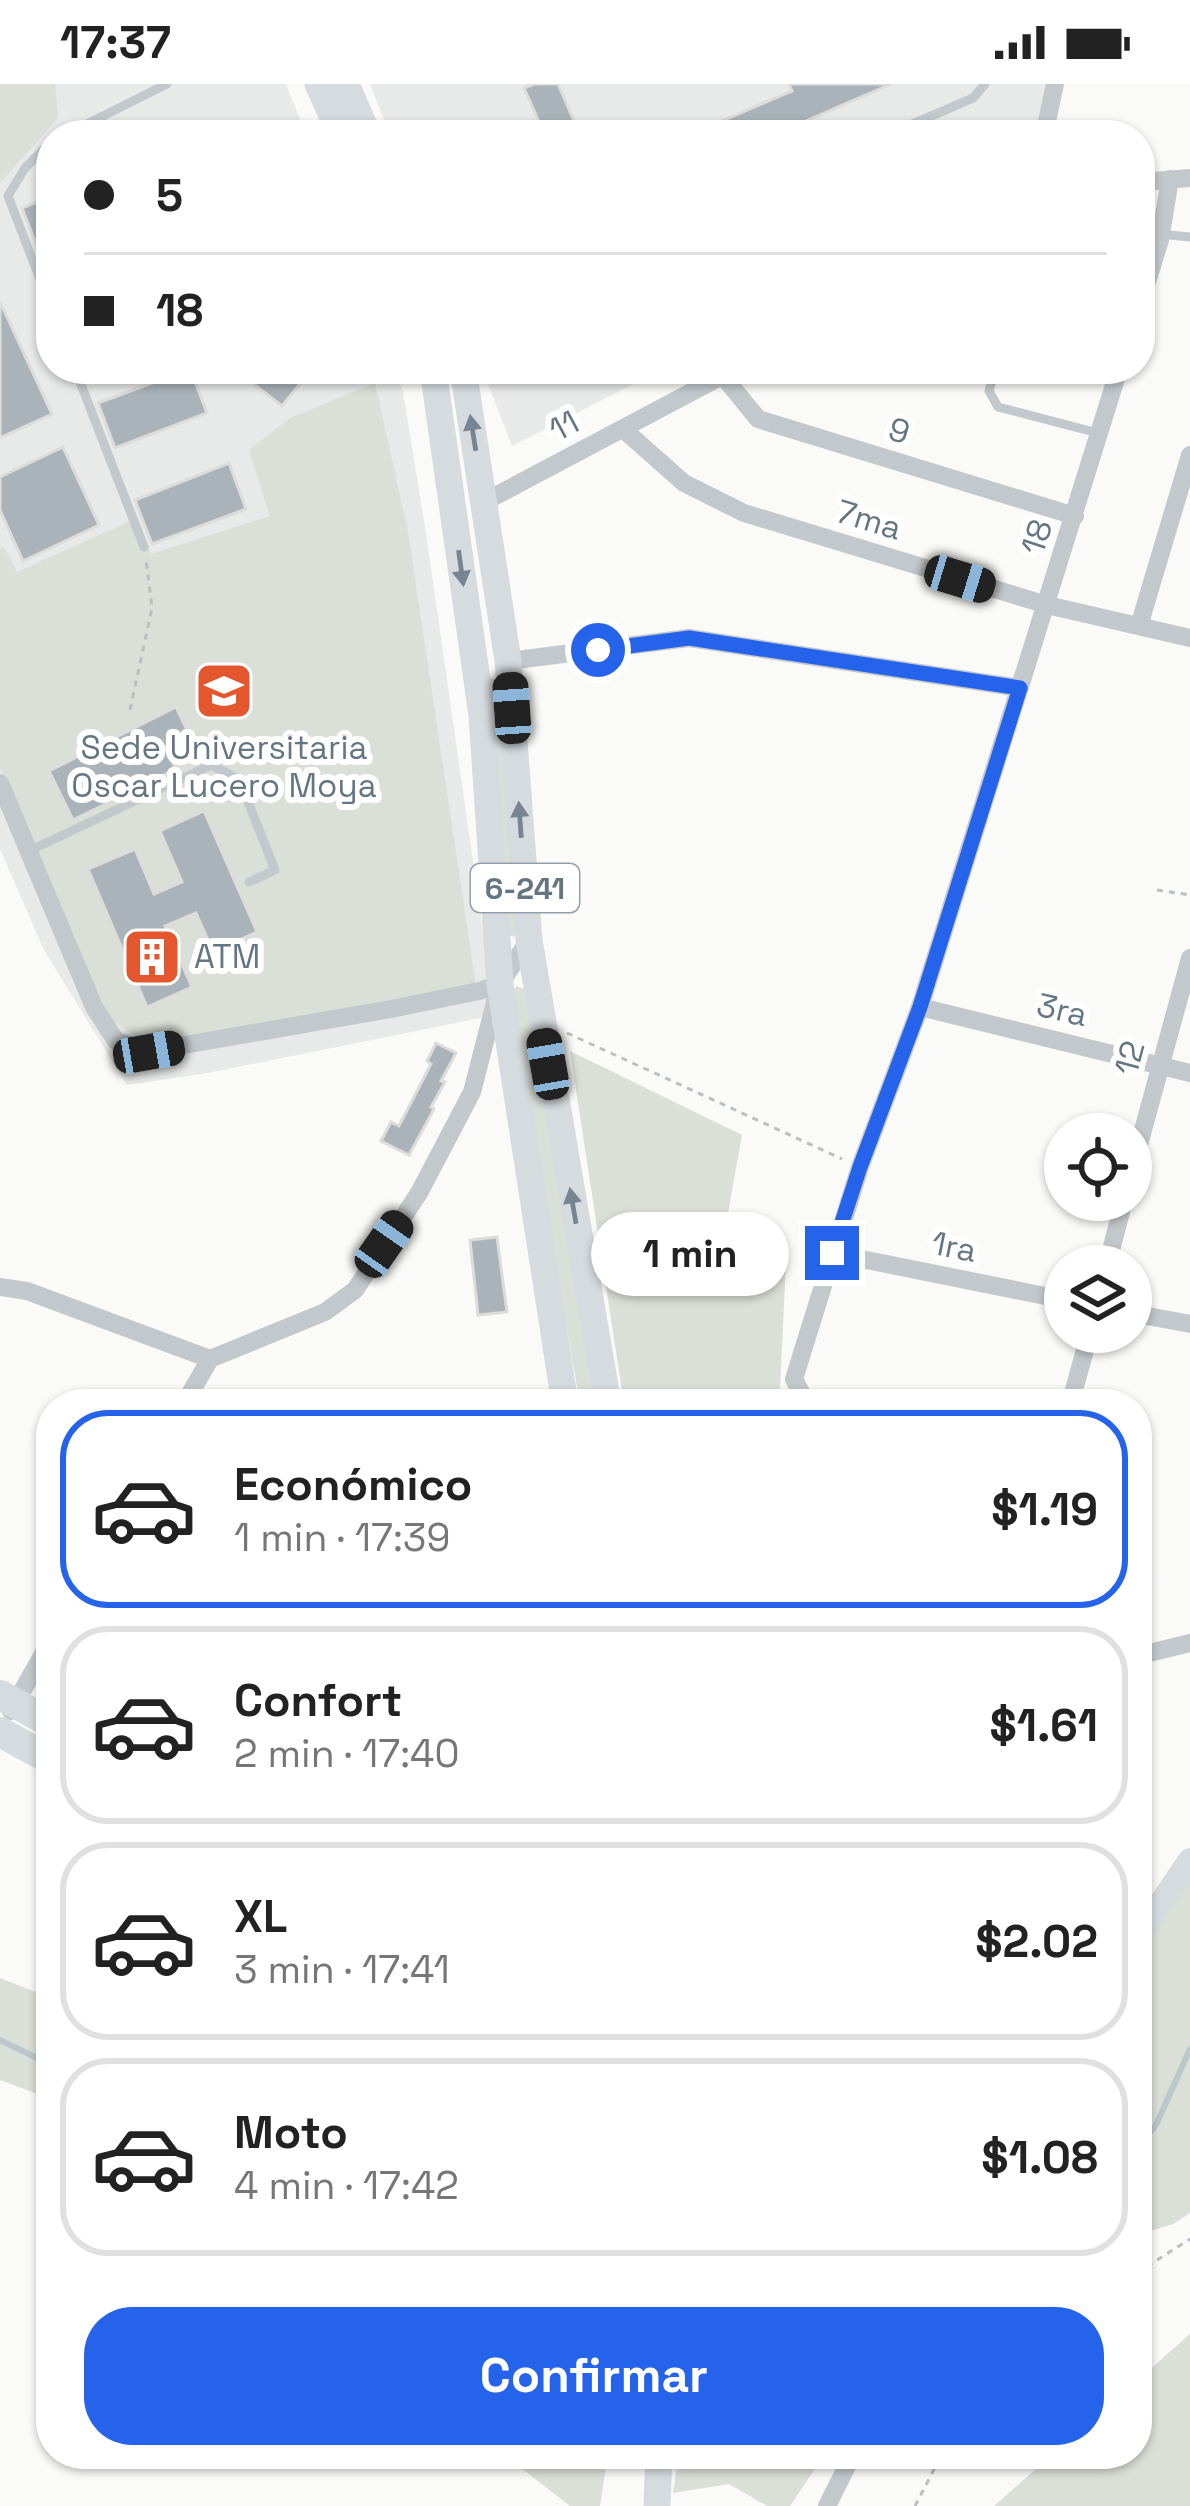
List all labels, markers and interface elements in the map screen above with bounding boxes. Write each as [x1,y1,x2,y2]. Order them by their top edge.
text: 17:37 [60,14,171,71]
text: 5 [156,167,183,224]
text: 18 [156,282,203,339]
street label: 11 [542,401,586,451]
street label: 9 [883,408,915,454]
one-way arrow [463,414,482,451]
street label: 7ma [831,490,907,550]
street label: 18 [1012,514,1062,560]
one-way arrow [452,550,471,587]
car [920,551,1000,607]
route start [571,623,625,677]
school or university icon: Sede Universitaria Oscar Lucero Moya [193,660,255,722]
car [492,671,532,745]
place label: Sede Universitaria Oscar Lucero Moya [71,727,377,807]
one-way arrow [510,801,529,838]
road number: 6-241 [471,864,579,912]
building icon: ATM [121,926,183,988]
place label: ATM [194,936,260,978]
street label: 3ra [1033,984,1091,1036]
car [524,1025,572,1103]
car [110,1028,188,1076]
street label: 12 [1105,1036,1155,1080]
map controls [1044,1113,1152,1353]
button: locate [1044,1113,1152,1221]
one-way arrow [563,1187,582,1224]
car [349,1204,419,1284]
callout: 1 min [592,1211,790,1295]
street label: 1ra [928,1222,980,1272]
route end [805,1226,859,1280]
text: 1 min [642,1229,738,1278]
button: layers [1044,1245,1152,1353]
icon: car [90,1455,198,1563]
text: Económico [234,1456,472,1513]
text: $1.19 [991,1481,1098,1538]
text: 1 min · 17:39 [234,1513,450,1562]
icon: car [90,1671,198,1779]
text: Confort [234,1672,402,1729]
text: $1.61 [989,1697,1098,1754]
text: 2 min · 17:40 [234,1729,459,1778]
icon: car [90,1887,198,1995]
text: XL [234,1888,287,1945]
text: $2.02 [975,1913,1098,1970]
text: 3 min · 17:41 [234,1945,450,1994]
icon: car [90,2103,198,2211]
text: Moto [234,2104,348,2161]
text: $1.08 [981,2129,1098,2186]
text: 4 min · 17:42 [234,2161,459,2210]
button: Confirmar [84,2307,1104,2445]

